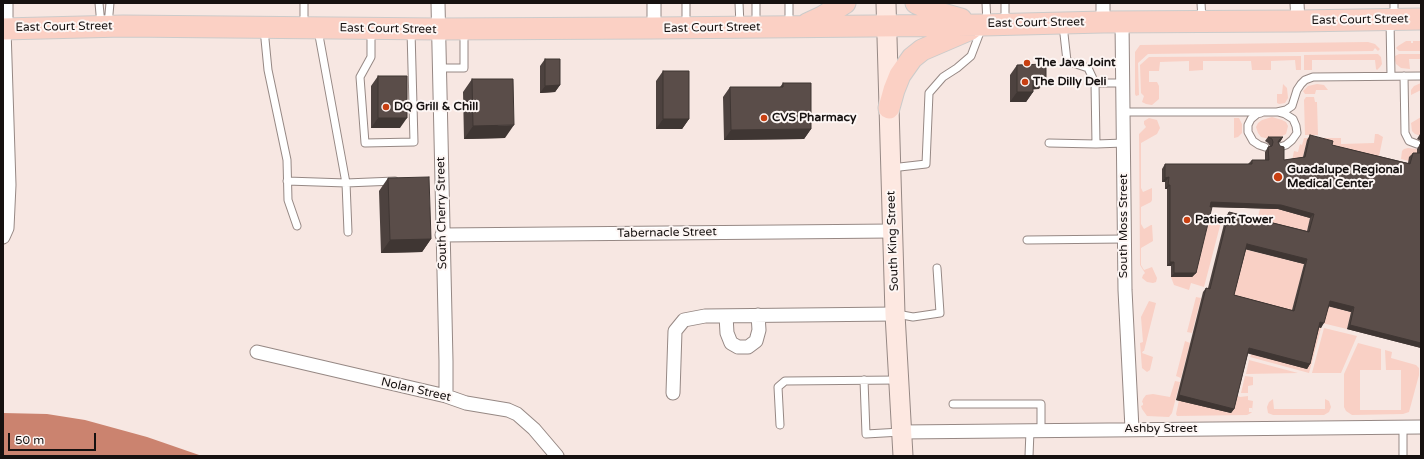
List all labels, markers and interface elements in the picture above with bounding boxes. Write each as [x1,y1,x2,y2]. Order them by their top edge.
street label: East Court Street [1311,12,1409,28]
street label: East Court Street [987,15,1085,31]
street label: East Court Street [15,19,113,35]
street label: East Court Street [663,20,761,36]
street label: East Court Street [339,21,437,37]
place label: The Java Joint [1035,56,1115,70]
marker: The Java Joint [1022,58,1032,68]
place label: The Dilly Deli [1033,75,1106,89]
marker: The Dilly Deli [1020,77,1030,87]
place label: DQ Grill & Chill [394,100,478,114]
marker: DQ Grill & Chill [381,102,391,112]
place label: CVS Pharmacy [772,111,856,125]
marker: CVS Pharmacy [759,113,769,123]
street label: South Cherry Street [434,157,450,269]
place label: Guadalupe Regional Medical Center [1287,163,1402,191]
marker: Guadalupe Regional Medical Center [1272,171,1284,183]
street label: South Moss Street [1117,174,1131,278]
street label: South King Street [884,191,902,291]
place label: Patient Tower [1195,213,1273,227]
marker: Patient Tower [1182,215,1192,225]
street label: Tabernacle Street [617,225,717,241]
street label: Nolan Street [380,375,452,405]
street label: Ashby Street [1124,422,1198,436]
scale bar [10,425,98,451]
text: 50 m [15,433,44,447]

